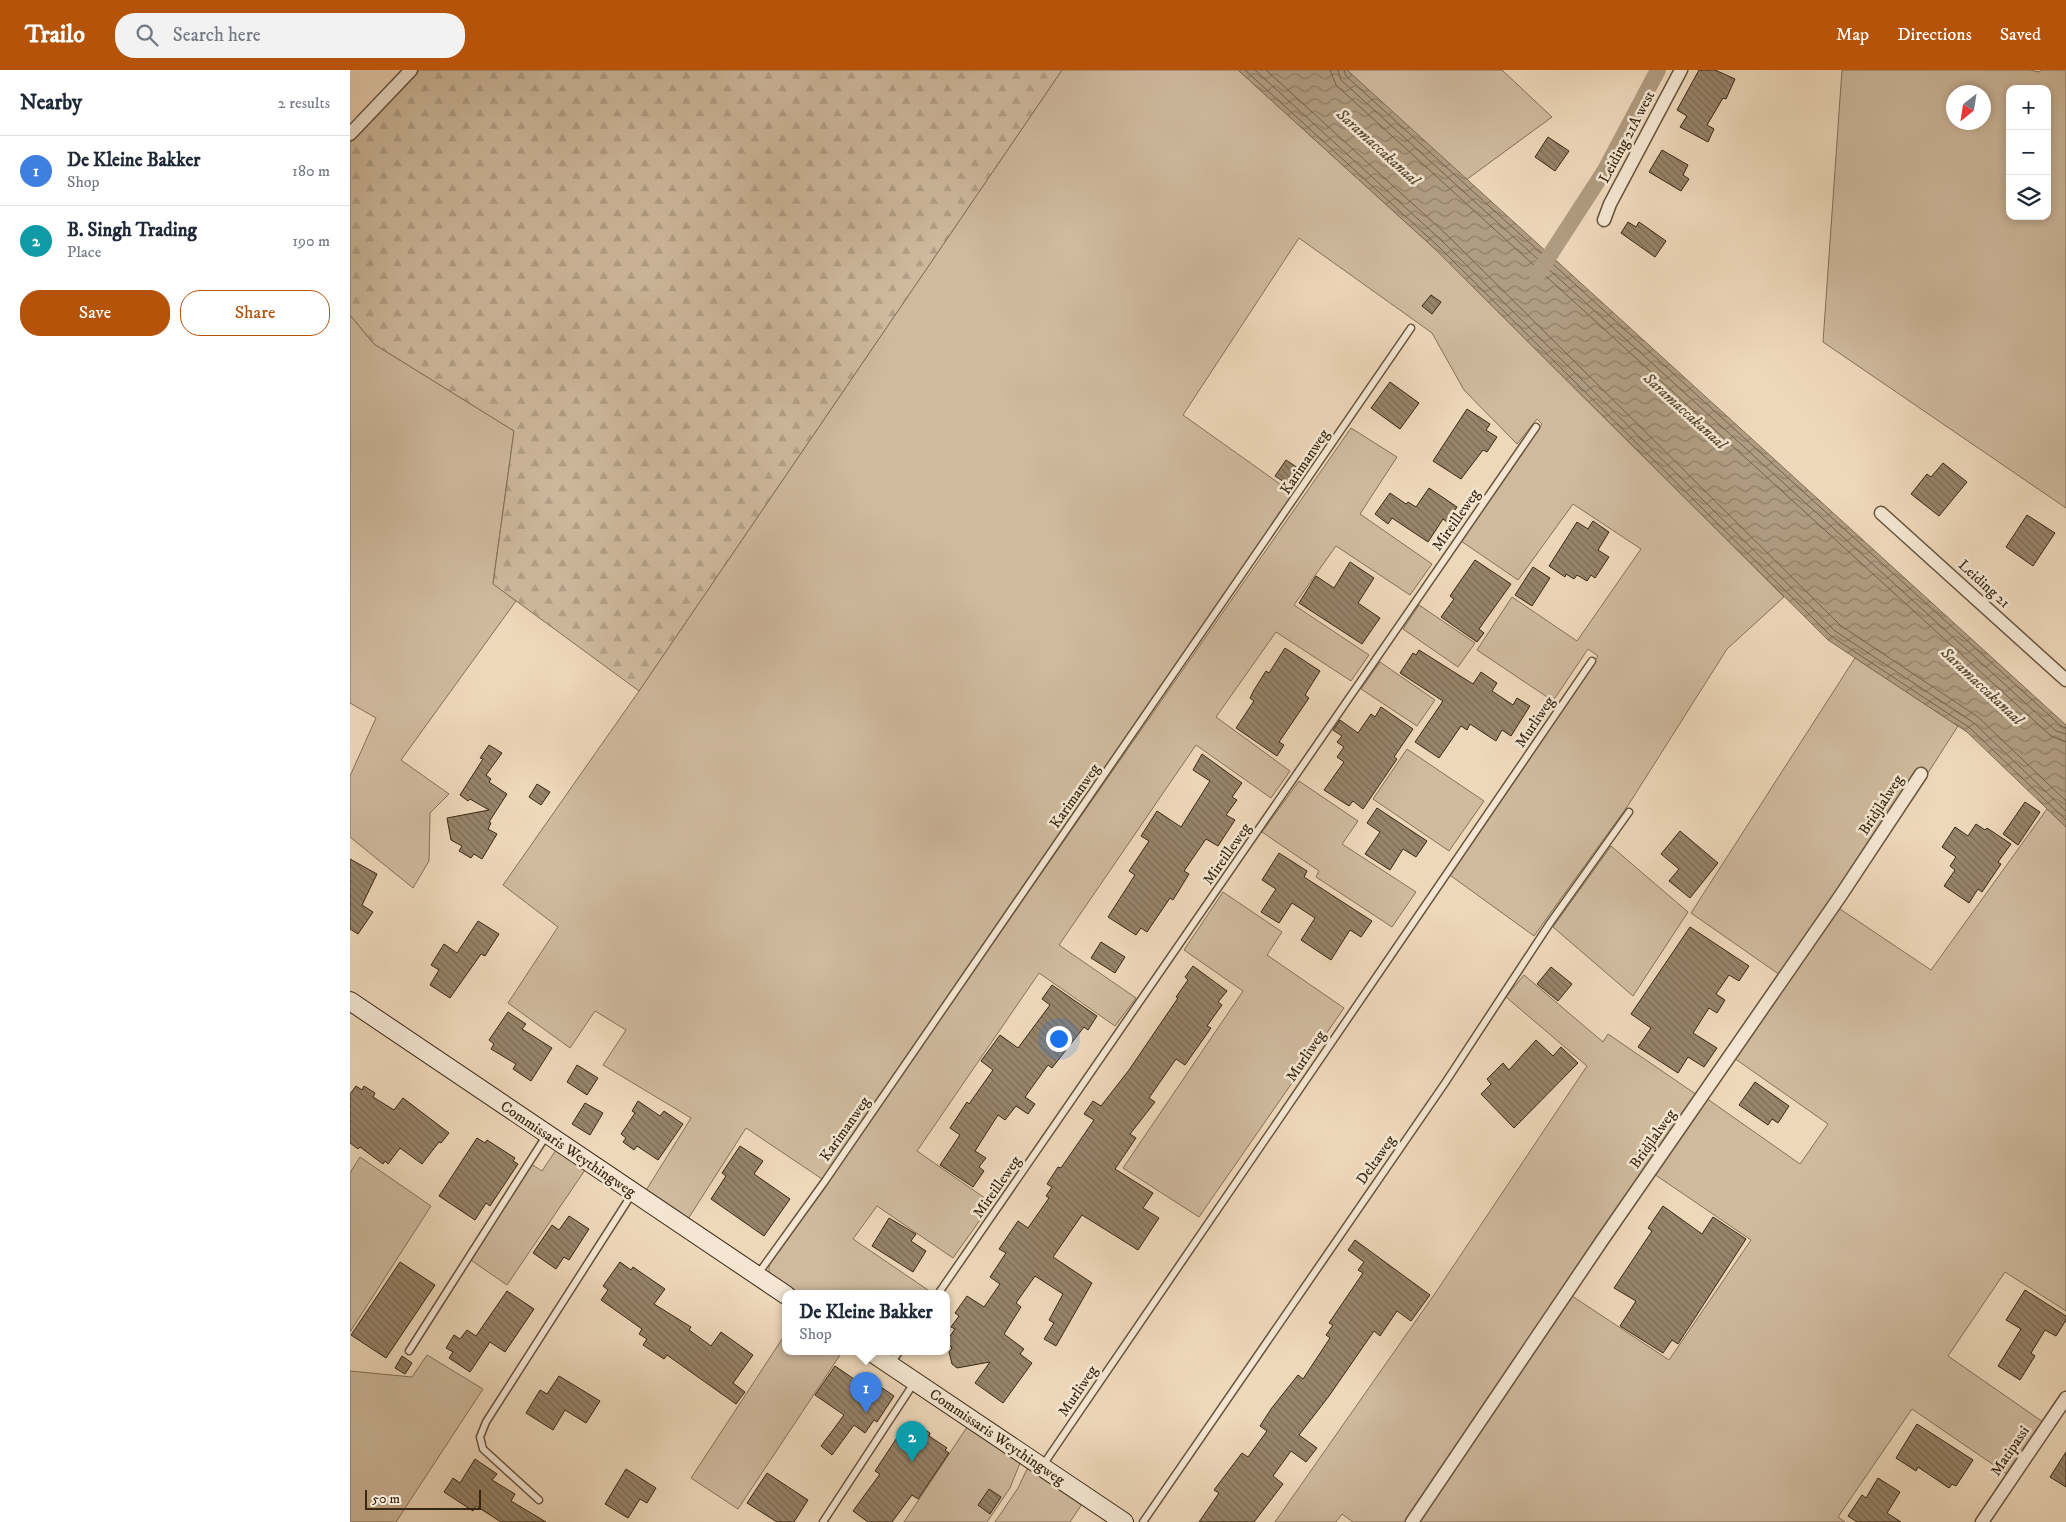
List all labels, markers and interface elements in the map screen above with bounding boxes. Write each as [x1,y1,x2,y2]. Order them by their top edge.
search box [115,13,465,58]
text: Trailo [25,20,85,50]
icon: search [133,21,161,49]
text: Search here [173,24,261,47]
text: Map [1836,24,1869,46]
text: Directions [1897,24,1972,46]
text: Saved [2000,24,2041,46]
north arrow [1946,85,1991,130]
map controls [2006,85,2051,220]
button: + [2006,85,2051,130]
street label: Leiding 21A west [1595,87,1659,186]
text: Nearby [20,90,82,116]
text: 2 results [278,93,330,113]
water label: Saramaccakanaal [1331,104,1425,191]
button: − [2006,130,2051,175]
text: De Kleine Bakker [67,149,200,172]
text: 1 [33,161,39,181]
text: 180 m [292,161,330,181]
text: Shop [67,172,100,192]
button: layers [2006,175,2051,220]
text: B. Singh Trading [67,219,197,242]
text: 2 [32,231,40,251]
text: 190 m [292,231,330,251]
text: Place [67,242,101,262]
button: Save [20,290,170,336]
button: Share [180,290,330,336]
water label: Saramaccakanaal [1638,368,1732,455]
street label: Karimanweg [1276,425,1334,498]
street label: Mireilleweg [1428,485,1485,555]
street label: Leiding 21 [1954,556,2014,612]
water label: Saramaccakanaal [1936,642,2029,731]
street label: Murliweg [1511,692,1559,751]
street label: Karimanweg [1046,759,1105,832]
street label: Bridjlalweg [1854,771,1908,839]
street label: Mireilleweg [1199,819,1256,889]
your location [1046,1026,1072,1052]
street label: Murliweg [1282,1026,1330,1085]
street label: Karimanweg [816,1092,875,1165]
street label: Commissaris Weythingweg [497,1097,640,1202]
street label: Bridjlalweg [1626,1105,1681,1172]
street label: Deltaweg [1352,1131,1400,1188]
street label: Mireilleweg [969,1152,1026,1222]
popup [782,1290,950,1355]
text: De Kleine Bakker [799,1301,933,1324]
text: Shop [799,1324,832,1344]
street label: Murliweg [1054,1361,1102,1420]
pin: 1 [850,1372,882,1413]
street label: Commissaris Weythingweg [926,1385,1069,1490]
pin: 2 [896,1421,928,1462]
street label: Matipassi [1986,1422,2034,1480]
scale bar [365,1487,481,1510]
text: 50 m [372,1490,400,1508]

